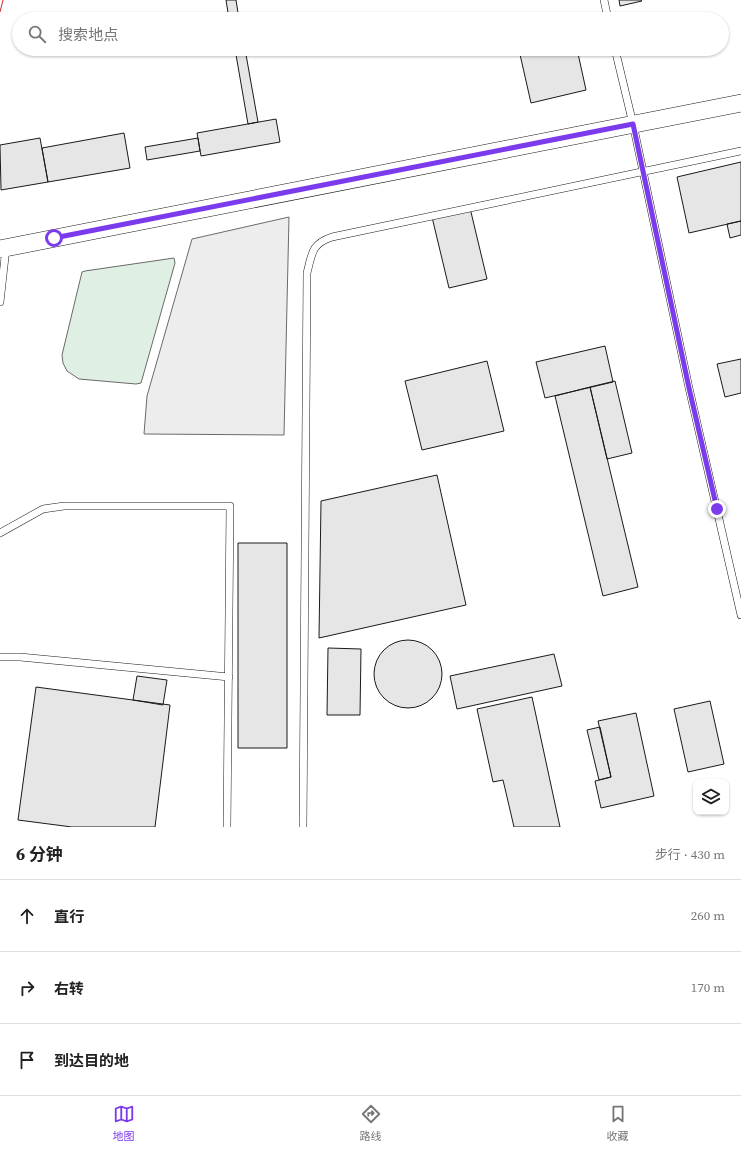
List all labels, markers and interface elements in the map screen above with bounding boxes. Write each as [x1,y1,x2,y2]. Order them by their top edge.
search box [12,12,729,56]
icon: search [26,23,48,45]
text: 搜索地点 [58,24,118,45]
route start [45,229,63,247]
route end [708,500,726,518]
map controls [693,779,729,815]
button: layers [693,779,729,815]
text: 6 分钟 [16,842,63,866]
text: 步行 · 430 m [655,846,725,863]
icon: ahead [16,905,38,927]
text: 直行 [54,906,84,927]
text: 260 m [691,907,725,924]
icon: right [16,977,38,999]
text: 右转 [54,978,84,999]
text: 170 m [691,979,725,996]
icon: arrive [16,1049,38,1071]
text: 到达目的地 [54,1050,129,1071]
tab: 地图 [113,1103,135,1144]
tab: 路线 [360,1103,382,1144]
tab: 收藏 [607,1103,629,1144]

